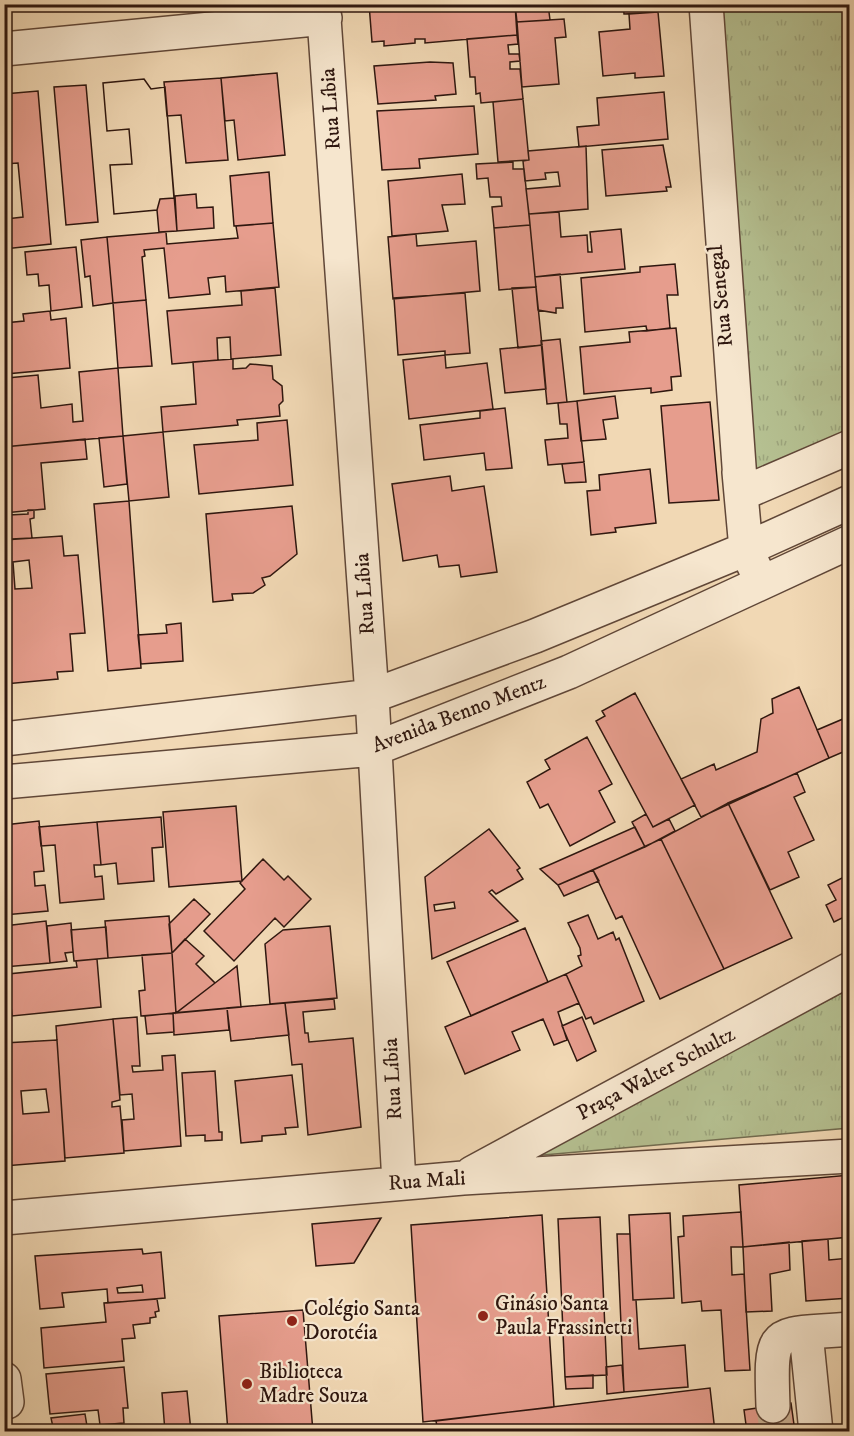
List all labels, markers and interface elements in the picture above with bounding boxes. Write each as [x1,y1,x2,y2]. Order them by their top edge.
street label: Rua Líbia [315,67,347,151]
street label: Rua Senegal [703,243,739,348]
street label: Rua Líbia [349,552,381,636]
street label: Avenida Benno Mentz [368,669,550,759]
street label: Praça Walter Schultz [572,1021,740,1127]
street label: Rua Líbia [378,1037,408,1121]
street label: Rua Mali [387,1165,467,1197]
place label: Ginásio Santa Paula Frassinetti [495,1291,632,1341]
place label: Colégio Santa Dorotéia [304,1296,420,1346]
marker: Ginásio Santa Paula Frassinetti [476,1309,490,1323]
marker: Colégio Santa Dorotéia [285,1314,299,1328]
place label: Biblioteca Madre Souza [259,1359,368,1409]
marker: Biblioteca Madre Souza [240,1377,254,1391]

